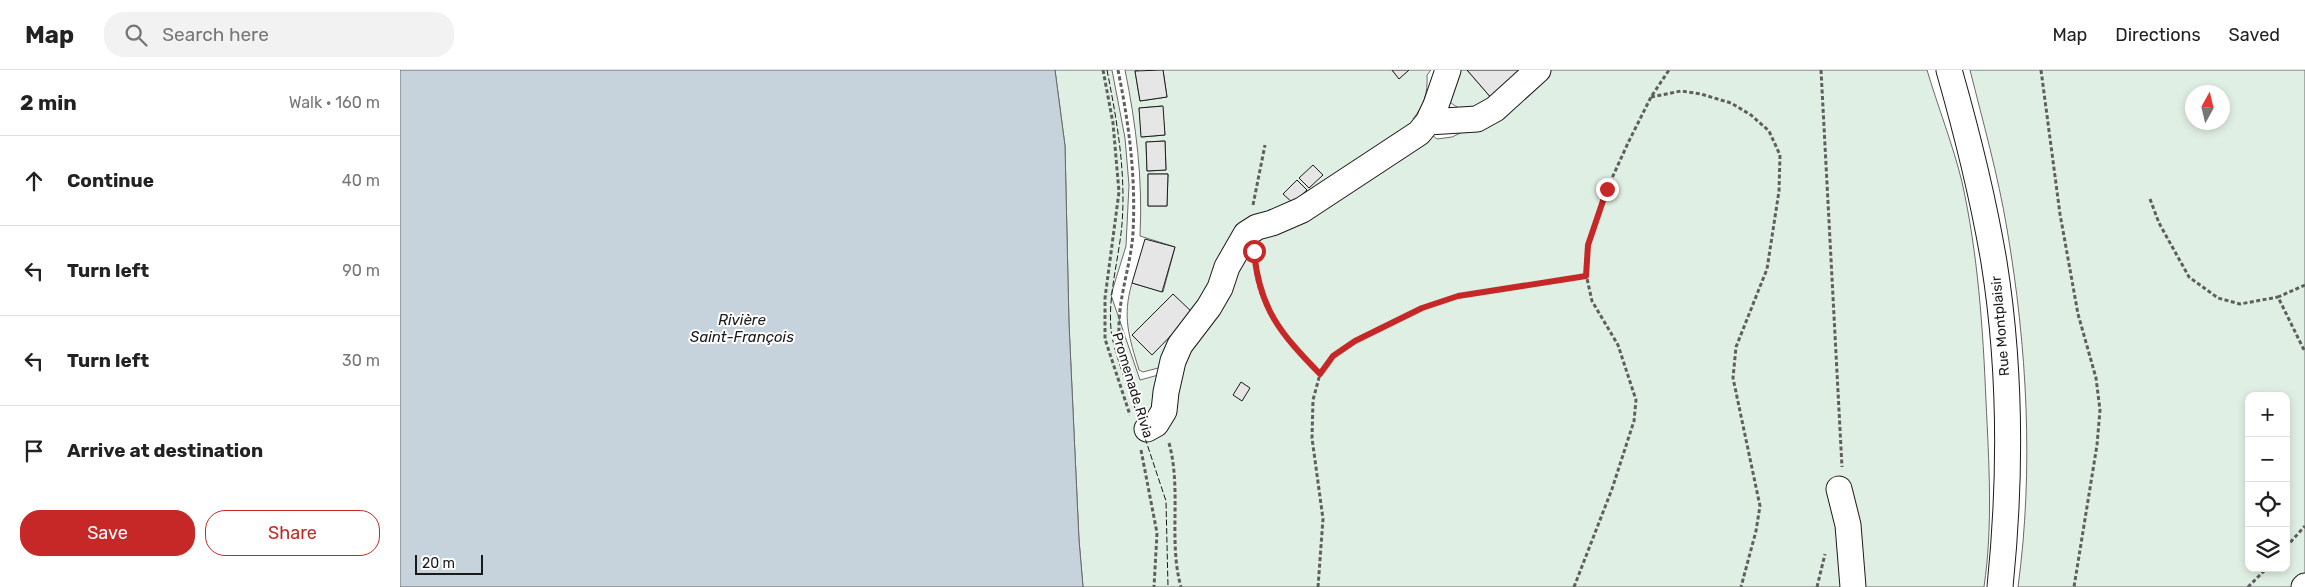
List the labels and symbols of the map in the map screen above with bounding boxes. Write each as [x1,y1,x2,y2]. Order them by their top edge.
north arrow [2185,85,2230,130]
route end [1596,178,1619,201]
route start [1243,240,1266,263]
street label: Rue Montplaisir [1988,274,2013,377]
water label: Rivière Saint-François [690,311,794,346]
street label: Promenade Rivia [1108,330,1157,440]
scale bar [415,552,482,575]

